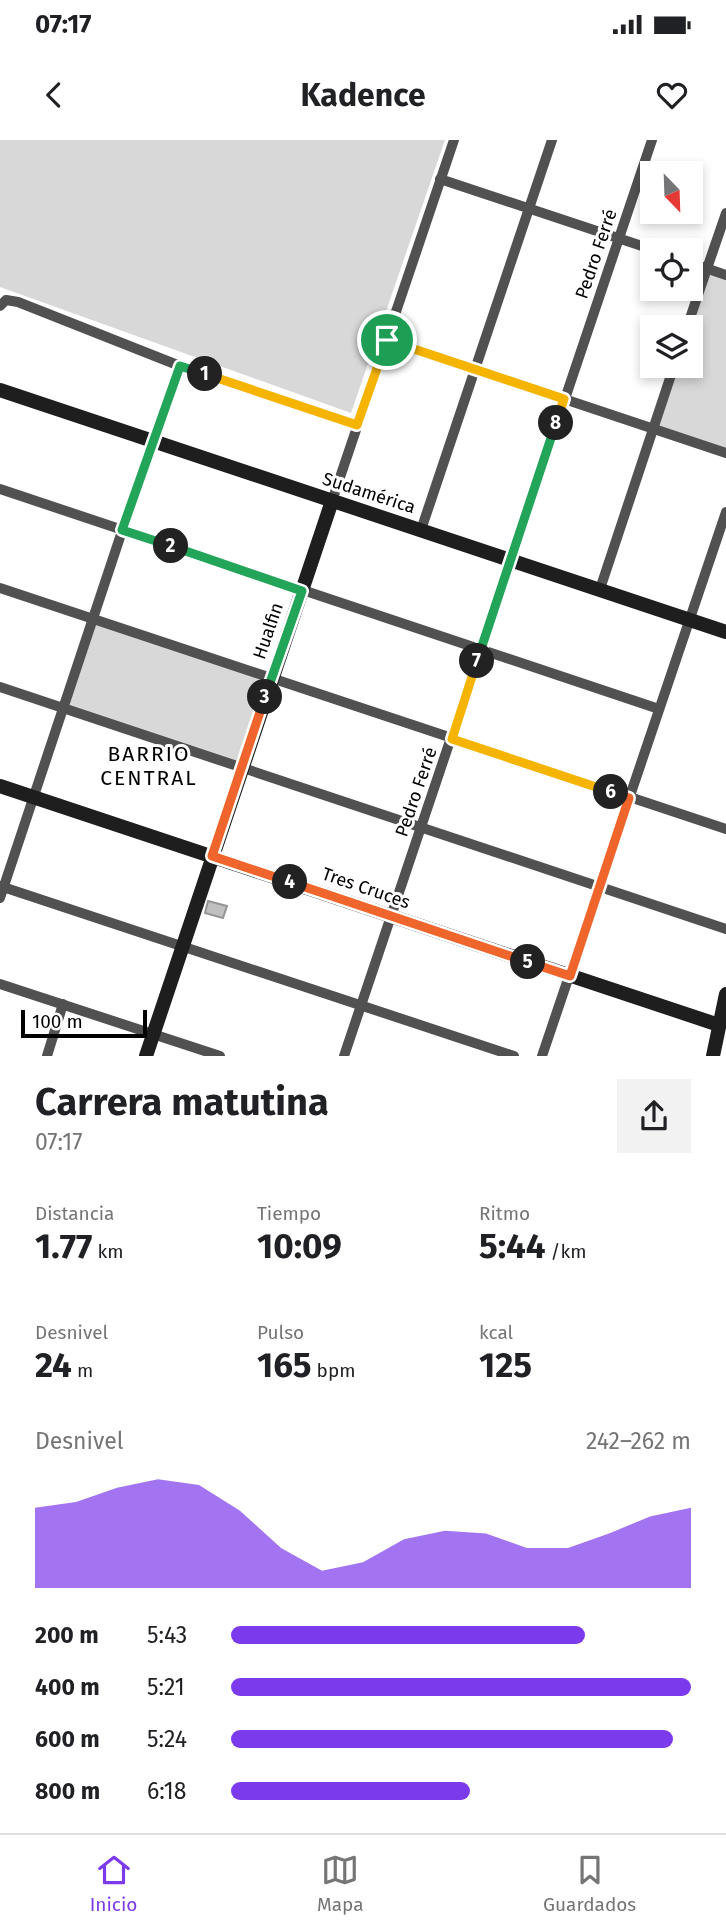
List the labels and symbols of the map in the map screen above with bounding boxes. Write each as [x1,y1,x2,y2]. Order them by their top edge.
north arrow [640,161,704,224]
street label: Pedro Ferré [570,206,622,302]
pin [357,310,417,370]
pin: 1 [188,356,222,392]
pin: 8 [538,406,574,440]
street label: Sudamérica [320,468,418,518]
pin: 2 [154,528,188,564]
street label: Hualfin [248,600,288,662]
pin: 7 [460,644,494,678]
pin: 3 [247,680,282,714]
district label: BARRIO CENTRAL [100,741,198,791]
street label: Pedro Ferré [390,744,442,840]
pin: 6 [594,774,628,810]
street label: Tres Cruces [319,863,413,913]
pin: 4 [272,864,308,900]
pin: 5 [510,944,546,980]
scale bar [21,1007,147,1039]

